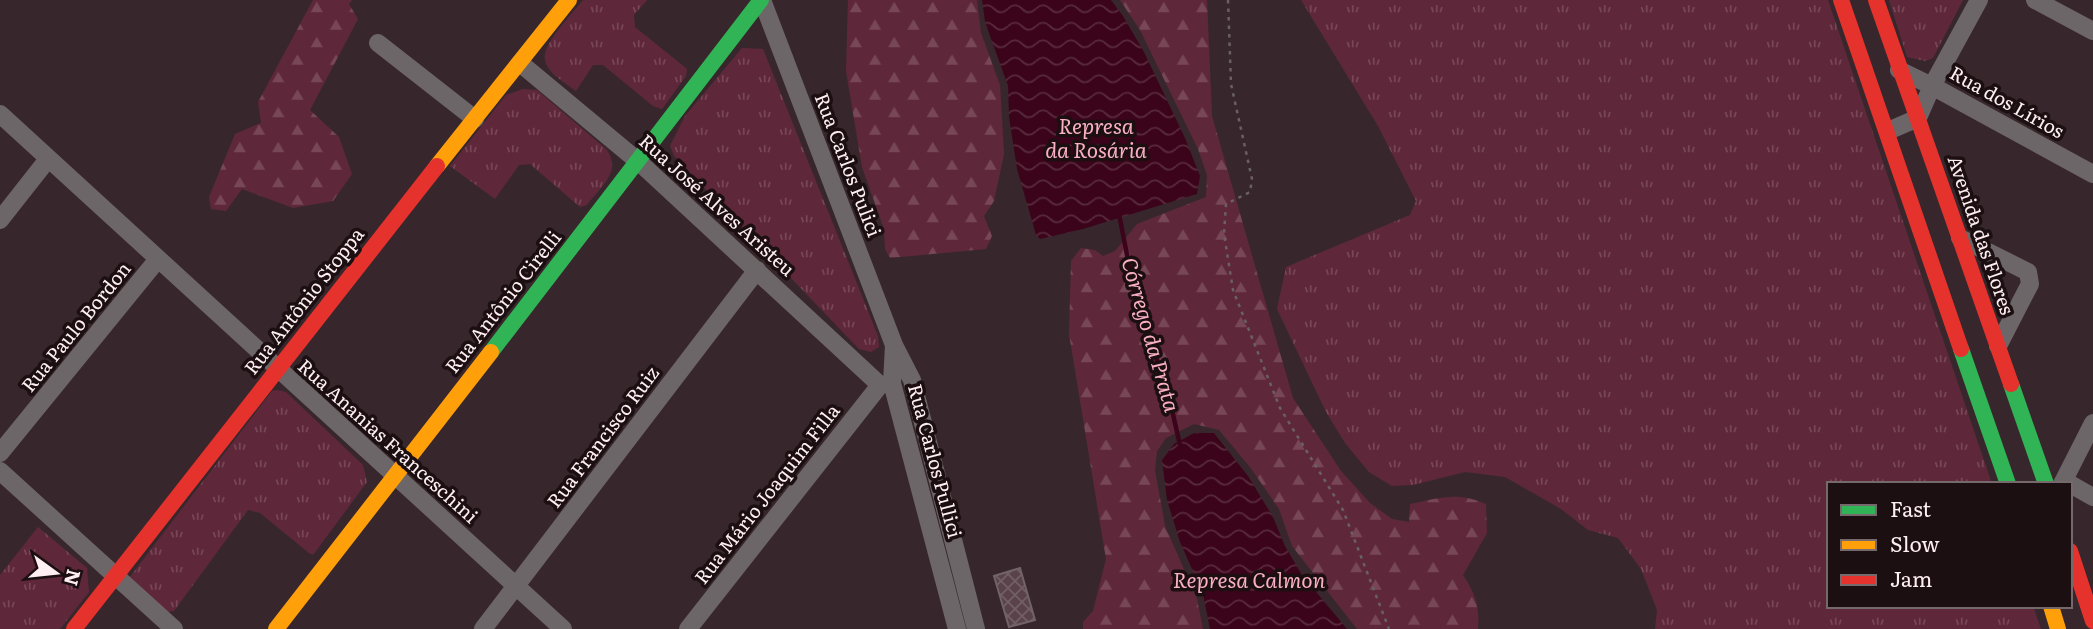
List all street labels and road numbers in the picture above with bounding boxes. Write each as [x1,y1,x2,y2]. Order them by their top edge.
street label: Rua dos Lírios [1945,58,2070,144]
street label: Rua Carlos Pulici [809,89,889,241]
street label: Rua José Alves Aristeu [634,127,802,282]
street label: Avenida das Flores [1942,151,2022,318]
street label: Rua Antônio Stoppa [237,220,370,380]
street label: Rua Antônio Cirelli [438,224,567,379]
street label: Rua Paulo Bordon [14,255,137,398]
street label: Rua Ananias Franceschini [292,352,485,529]
street label: Rua Francisco Ruiz [540,360,665,513]
street label: Rua Carlos Pullici [902,381,970,541]
street label: Rua Mário Joaquim Filla [687,397,846,589]

